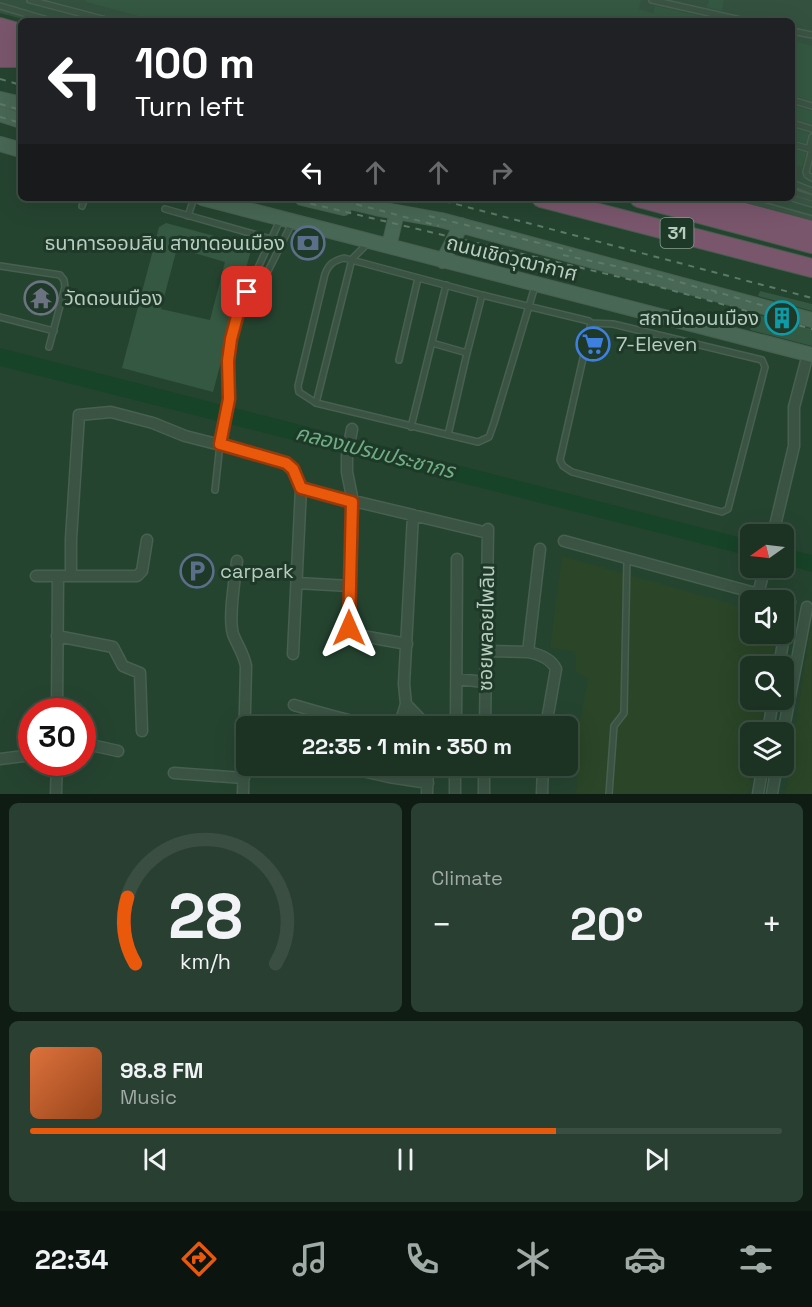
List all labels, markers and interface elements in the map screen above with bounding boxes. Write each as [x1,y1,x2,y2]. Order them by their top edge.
text: 100 m [135,37,255,90]
icon: left [36,42,114,120]
text: Turn left [135,89,245,124]
icon: left [296,156,329,189]
icon: ahead [359,156,392,189]
icon: ahead [422,156,455,189]
icon: right [485,156,518,189]
road number: 31 [660,218,694,248]
bank icon: ธนาคารออมสิน สาขาดอนเมือง [290,225,326,261]
street label: ถนนเชิดวุฒากาศ [444,229,580,287]
place label: ธนาคารออมสิน สาขาดอนเมือง [44,230,285,256]
pin [221,266,272,317]
icon: arrive [230,275,263,308]
temple icon: วัดดอนเมือง [23,280,59,316]
place label: วัดดอนเมือง [64,285,163,311]
building icon: สถานีดอนเมือง [764,300,800,336]
place label: สถานีดอนเมือง [639,305,759,331]
supermarket icon: 7-Eleven [575,326,611,362]
place label: 7-Eleven [616,331,697,357]
water label: คลองเปรมประชากร [293,419,459,485]
north arrow [740,524,794,578]
map controls [740,524,794,776]
parking icon: carpark [179,553,215,589]
place label: carpark [220,558,294,584]
street label: ซอยพลอยไพลิน [472,565,500,691]
button: sound [740,590,794,644]
position arrow [317,596,381,660]
button: search [740,656,794,710]
speed limit sign: 30 [18,698,96,776]
button: layers [740,722,794,776]
text: 22:35 · 1 min · 350 m [302,732,512,760]
text: Climate [432,865,503,891]
text: 28 [168,877,242,956]
text: 20° [570,896,644,953]
text: − [432,904,452,946]
text: + [762,904,782,946]
text: km/h [180,949,231,976]
text: 98.8 FM [120,1056,203,1084]
text: Music [120,1084,177,1110]
icon: previous [139,1143,172,1176]
icon: pause [389,1143,422,1176]
icon: next [640,1143,673,1176]
icon: directions [178,1238,220,1280]
icon: music [289,1238,331,1280]
icon: phone [401,1238,443,1280]
icon: climate [512,1238,554,1280]
icon: car [624,1238,666,1280]
icon: filters [735,1238,777,1280]
text: 22:34 [35,1242,108,1277]

